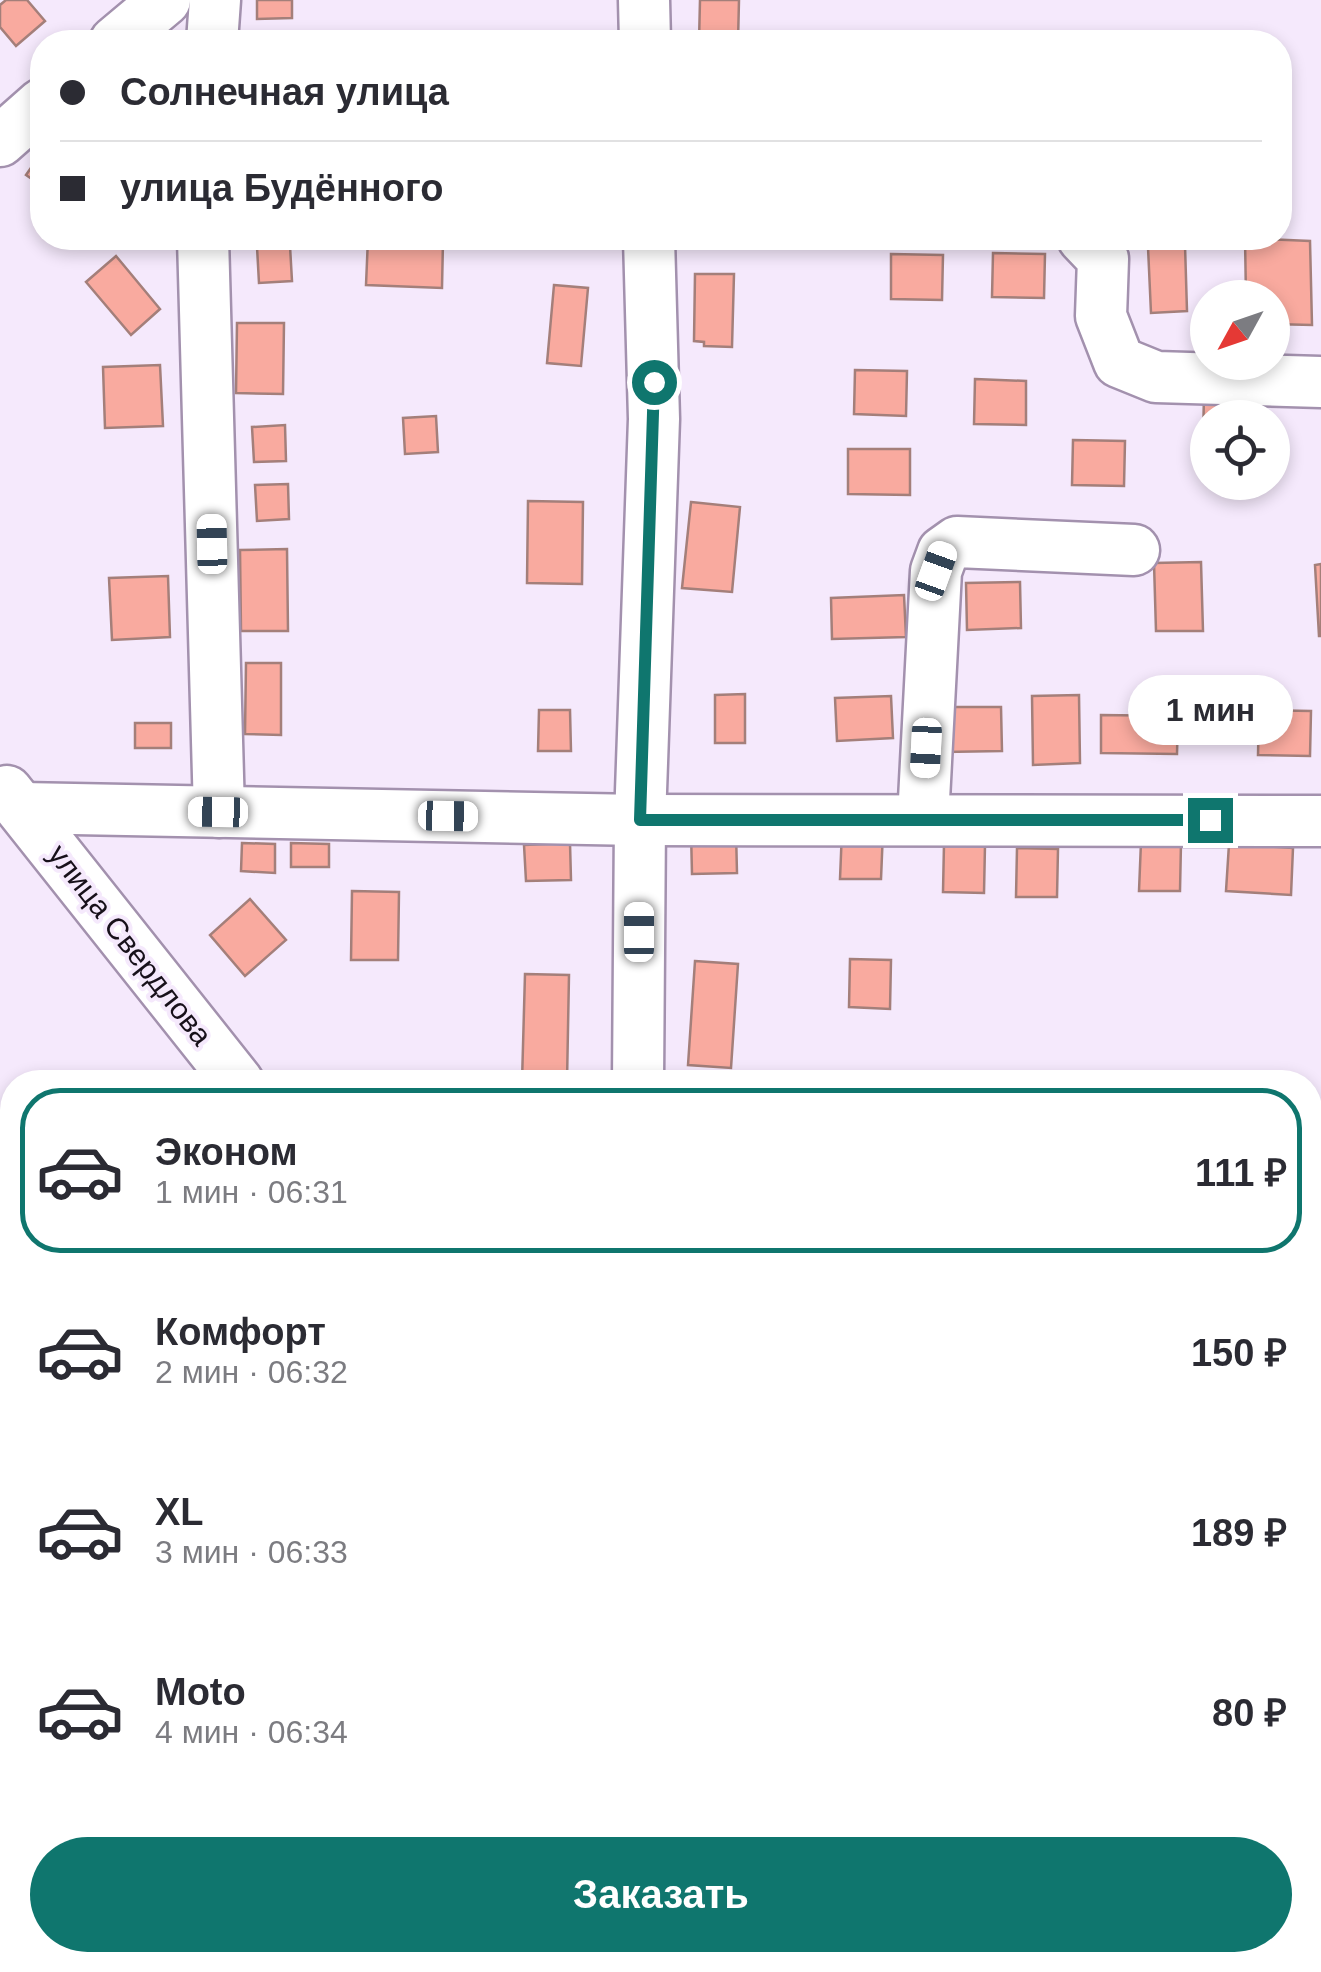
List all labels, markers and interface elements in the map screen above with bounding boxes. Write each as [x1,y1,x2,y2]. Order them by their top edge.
text: Солнечная улица [120,71,449,113]
text: улица Будённого [120,167,444,209]
north arrow [1190,280,1290,380]
map controls [1190,280,1290,500]
route start [632,360,677,405]
button: locate [1190,400,1290,500]
car [196,514,228,574]
car [912,538,960,604]
callout: 1 мин [1128,675,1292,745]
text: 1 мин [1166,692,1255,728]
car [909,717,943,779]
car [188,796,248,828]
route end [1188,798,1233,843]
car [418,800,478,832]
street label: улица Свердлова [42,838,219,1052]
car [624,902,654,962]
icon: car [35,1126,125,1216]
text: Эконом [155,1131,298,1173]
text: 111 ₽ [1195,1152,1287,1194]
text: 1 мин · 06:31 [155,1174,348,1210]
icon: car [35,1306,125,1396]
text: Комфорт [155,1311,326,1353]
text: 150 ₽ [1191,1332,1287,1374]
text: 2 мин · 06:32 [155,1354,348,1390]
icon: car [35,1486,125,1576]
text: XL [155,1491,204,1533]
text: 189 ₽ [1191,1512,1287,1554]
text: 3 мин · 06:33 [155,1534,348,1570]
icon: car [35,1666,125,1756]
text: Moto [155,1671,246,1713]
text: 80 ₽ [1212,1692,1287,1734]
text: 4 мин · 06:34 [155,1714,348,1750]
button: Заказать [30,1837,1292,1952]

